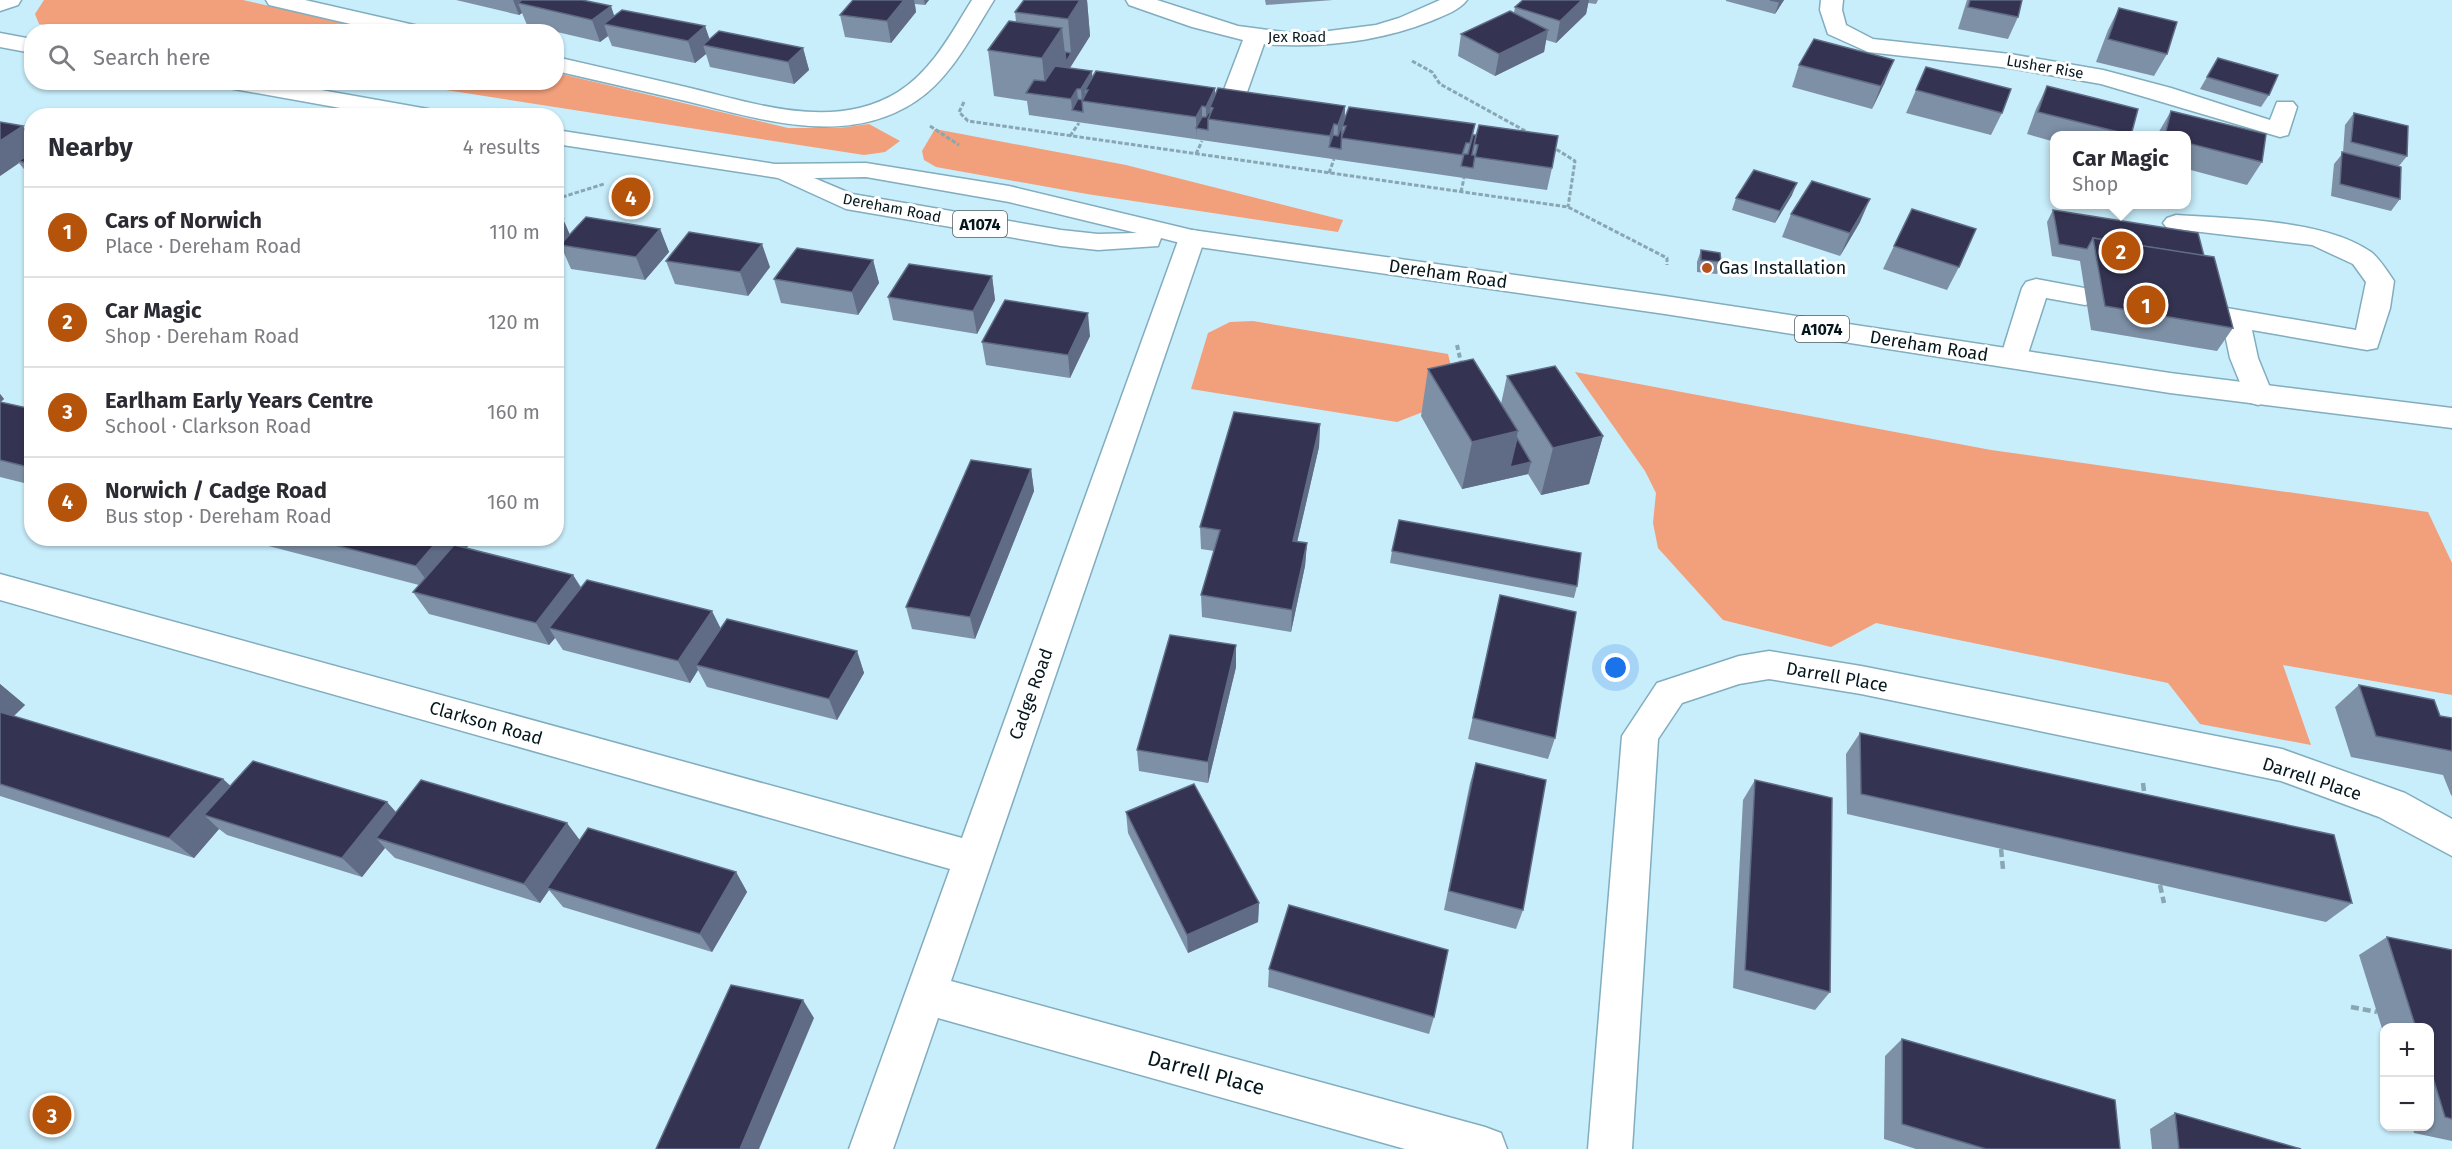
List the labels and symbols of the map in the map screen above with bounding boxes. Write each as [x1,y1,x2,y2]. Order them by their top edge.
street label: Jex Road [1268,28,1326,46]
street label: Lusher Rise [2005,51,2085,83]
pin: 4 [612,174,650,220]
street label: Dereham Road [841,190,943,226]
road number: A1074 [953,211,1007,237]
pin: 2 [2102,228,2140,274]
street label: Dereham Road [1387,255,1509,293]
place label: Gas Installation [1719,257,1846,279]
marker: Gas Installation [1700,261,1714,275]
pin: 1 [2126,282,2166,328]
road number: A1074 [1795,316,1849,342]
street label: Dereham Road [1868,326,1990,366]
street label: Cadge Road [1004,645,1058,743]
your location [1601,653,1630,682]
street label: Darrell Place [1784,657,1890,697]
street label: Clarkson Road [427,696,545,750]
street label: Darrell Place [2260,753,2364,805]
street label: Darrell Place [1145,1045,1267,1101]
pin: 3 [32,1092,72,1138]

